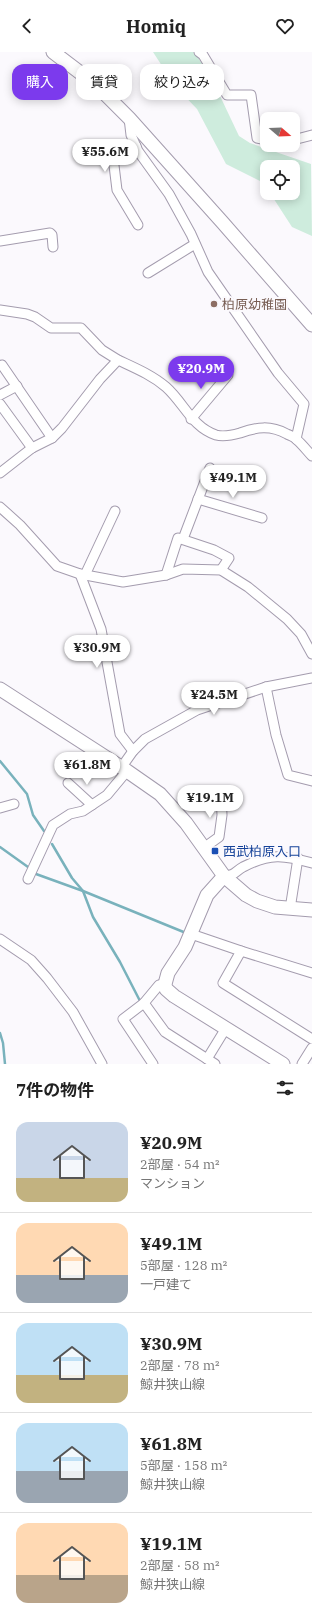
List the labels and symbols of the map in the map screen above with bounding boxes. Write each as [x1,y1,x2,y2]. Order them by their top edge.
north arrow [260,112,300,152]
pin: ¥55.6M [72,139,138,173]
place label: 柏原幼稚園 [222,296,287,313]
marker: 柏原幼稚園 [209,299,219,309]
pin: ¥20.9M [168,356,234,390]
pin: ¥49.1M [200,465,266,499]
pin: ¥30.9M [64,635,130,669]
pin: ¥24.5M [181,682,247,716]
pin: ¥61.8M [54,752,120,786]
pin: ¥19.1M [177,785,243,819]
place label: 西武柏原入口 [223,843,301,860]
marker: 西武柏原入口 [210,846,220,856]

